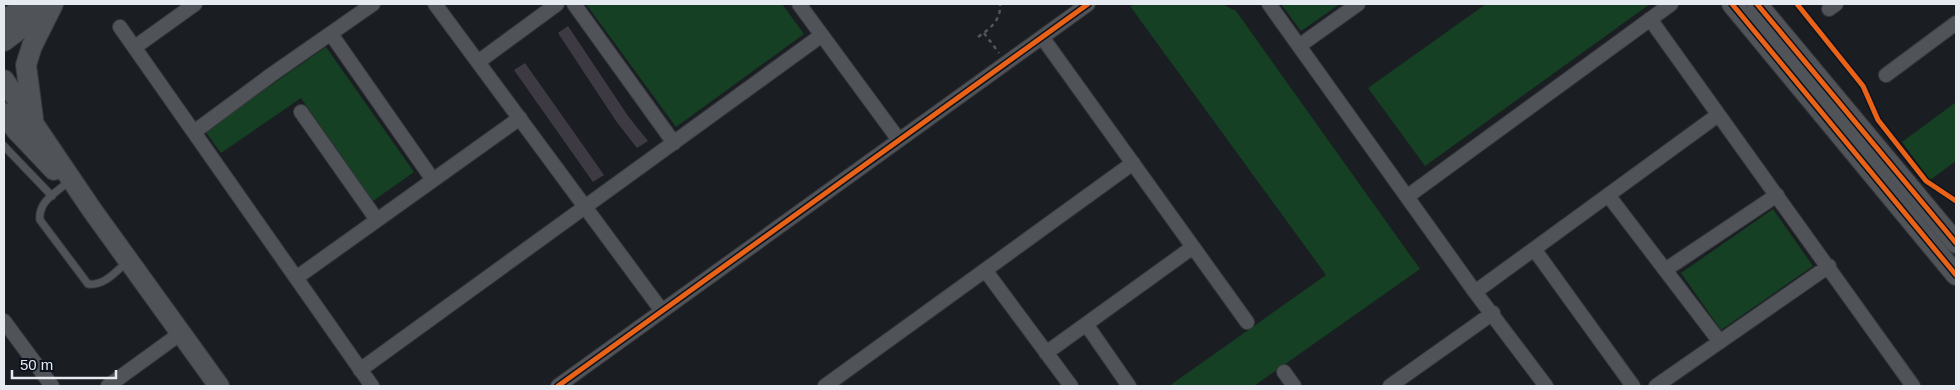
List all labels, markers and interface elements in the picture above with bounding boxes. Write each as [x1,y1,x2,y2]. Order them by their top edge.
scale bar [12,348,116,380]
text: 50 m [20,356,53,373]

